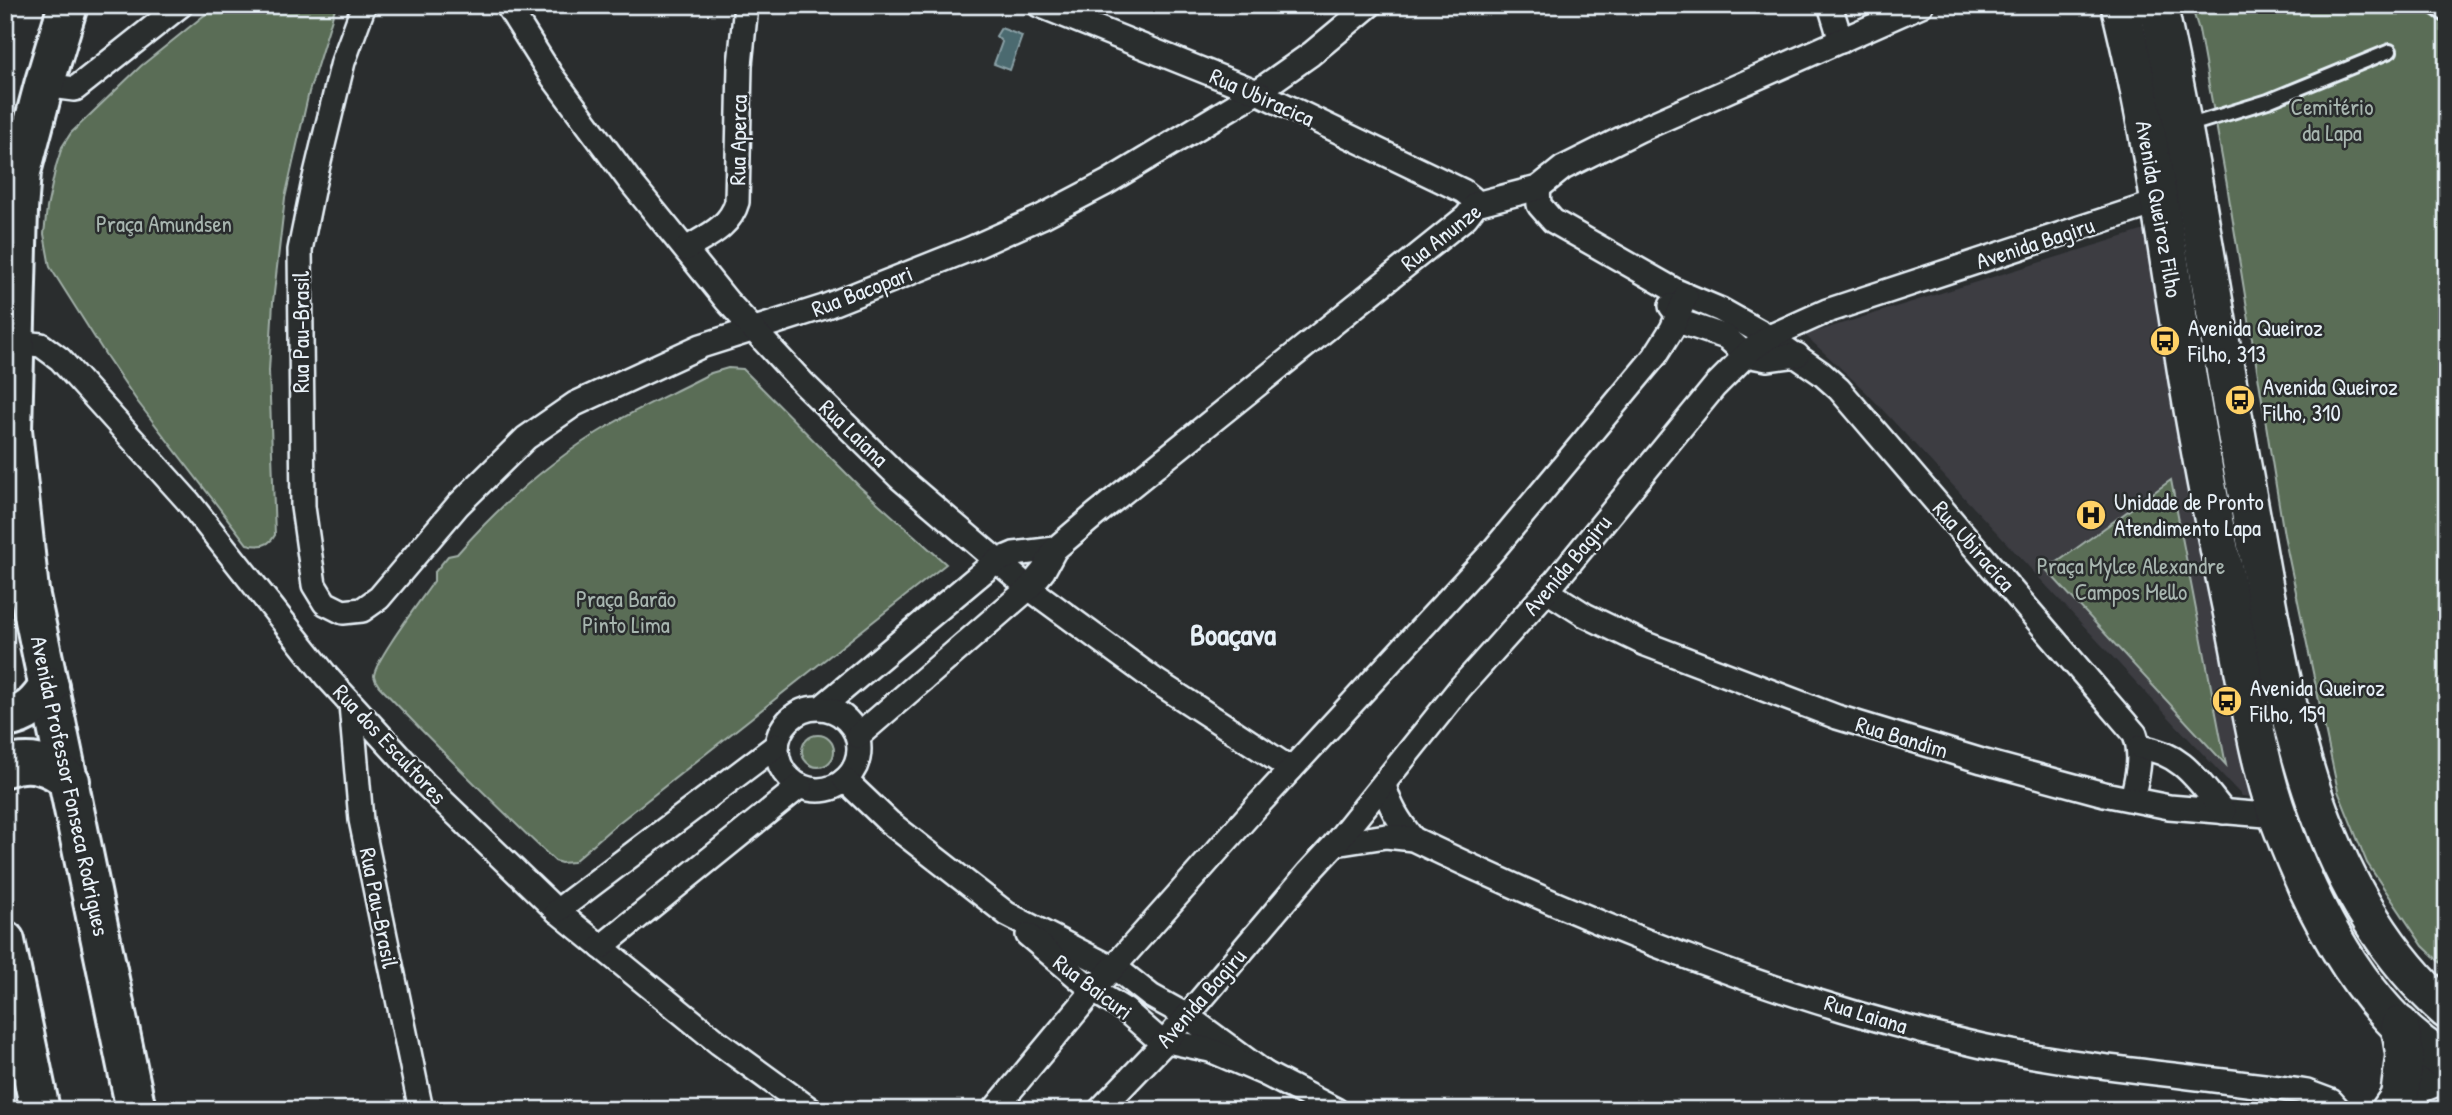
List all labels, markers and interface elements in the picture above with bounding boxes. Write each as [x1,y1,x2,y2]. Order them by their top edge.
street label: Rua Ubiracica [1205,60,1319,133]
park label: Cemitério da Lapa [2291,91,2373,148]
street label: Rua Aperca [721,94,754,186]
street label: Avenida Queiroz Filho [2129,118,2190,300]
street label: Rua Anunze [1394,195,1487,278]
park label: Praça Amundsen [96,208,232,239]
street label: Avenida Bagiru [1972,209,2098,276]
street label: Rua Bacopari [807,257,917,324]
street label: Rua Pau-Brasil [285,270,316,393]
place label: Avenida Queiroz Filho, 313 [2187,312,2323,369]
bus stop icon: Avenida Queiroz Filho, 313 [2148,324,2182,358]
place label: Avenida Queiroz Filho, 310 [2262,371,2398,428]
bus stop icon: Avenida Queiroz Filho, 310 [2223,383,2257,417]
street label: Rua Laiana [813,392,896,473]
place label: Unidade de Pronto Atendimento Lapa [2114,486,2264,543]
street label: Rua Ubiracica [1926,494,2023,598]
hospital icon: Unidade de Pronto Atendimento Lapa [2074,498,2108,532]
street label: Avenida Bagiru [1515,508,1618,622]
park label: Praça Mylce Alexandre Campos Mello [2037,550,2225,607]
park label: Praça Barão Pinto Lima [576,583,676,640]
district label: Boaçava [1190,614,1276,654]
street label: Avenida Professor Fonseca Rodrigues [24,633,117,939]
place label: Avenida Queiroz Filho, 159 [2249,672,2385,729]
street label: Rua dos Escultores [327,677,454,811]
bus stop icon: Avenida Queiroz Filho, 159 [2210,684,2244,718]
street label: Rua Bandim [1852,708,1952,765]
street label: Rua Pau-Brasil [353,845,407,972]
street label: Avenida Bagiru [1149,941,1253,1054]
street label: Rua Baicuri [1047,947,1139,1027]
street label: Rua Laiana [1821,986,1911,1041]

